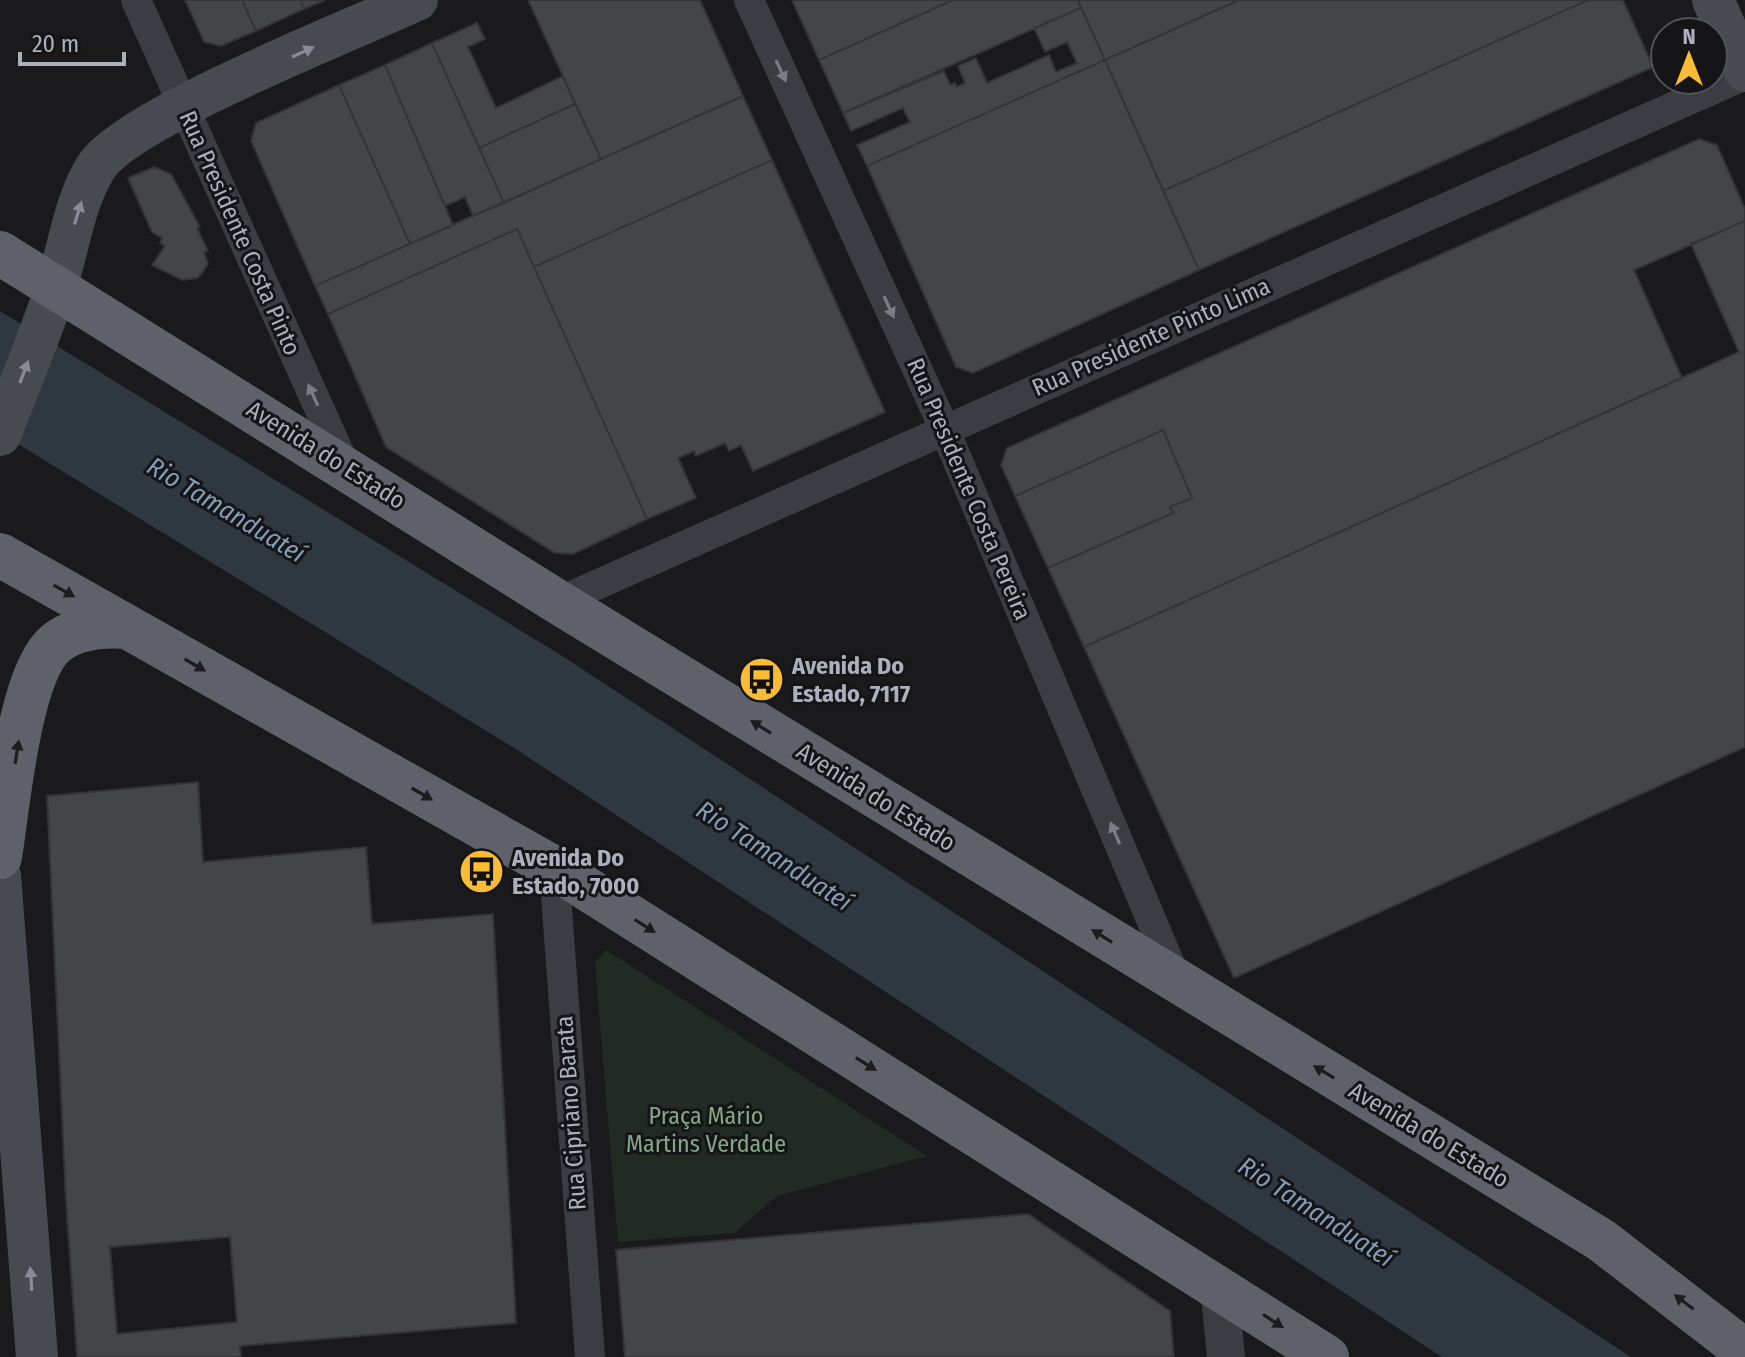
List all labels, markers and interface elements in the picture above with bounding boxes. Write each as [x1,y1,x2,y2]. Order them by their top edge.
scale bar [20,16,124,66]
north arrow [1649,16,1729,96]
text: N [1682,23,1696,50]
text: 20 m [32,30,79,58]
one-way arrow [291,45,315,59]
one-way arrow [774,59,788,83]
street label: Rua Presidente Costa Pinto [173,107,307,359]
one-way arrow [72,200,85,224]
street label: Rua Presidente Pinto Lima [1028,272,1274,402]
one-way arrow [882,296,896,319]
street label: Rua Presidente Costa Pereira [901,354,1037,624]
one-way arrow [18,360,31,384]
one-way arrow [306,383,320,407]
street label: Avenida do Estado [242,395,410,515]
water label: Rio Tamanduateí [141,451,312,570]
one-way arrow [53,584,75,598]
place label: Avenida Do Estado, 7117 [791,652,910,708]
bus stop icon: Avenida Do Estado, 7117 [737,656,785,704]
one-way arrow [184,659,207,672]
one-way arrow [750,720,772,734]
street label: Avenida do Estado [792,737,960,857]
one-way arrow [11,740,24,765]
one-way arrow [411,786,433,800]
water label: Rio Tamanduateí [691,794,859,919]
one-way arrow [1108,821,1121,845]
place label: Avenida Do Estado, 7000 [511,844,639,900]
bus stop icon: Avenida Do Estado, 7000 [457,848,505,896]
one-way arrow [635,918,656,933]
one-way arrow [1091,929,1113,943]
street label: Rua Cipriano Barata [550,1015,592,1211]
one-way arrow [855,1057,877,1071]
one-way arrow [1313,1065,1335,1079]
street label: Avenida do Estado [1344,1076,1514,1194]
park label: Praça Mário Martins Verdade [626,1102,786,1158]
water label: Rio Tamanduateí [1233,1150,1401,1275]
one-way arrow [24,1266,37,1291]
one-way arrow [1674,1295,1694,1311]
one-way arrow [1262,1314,1283,1329]

